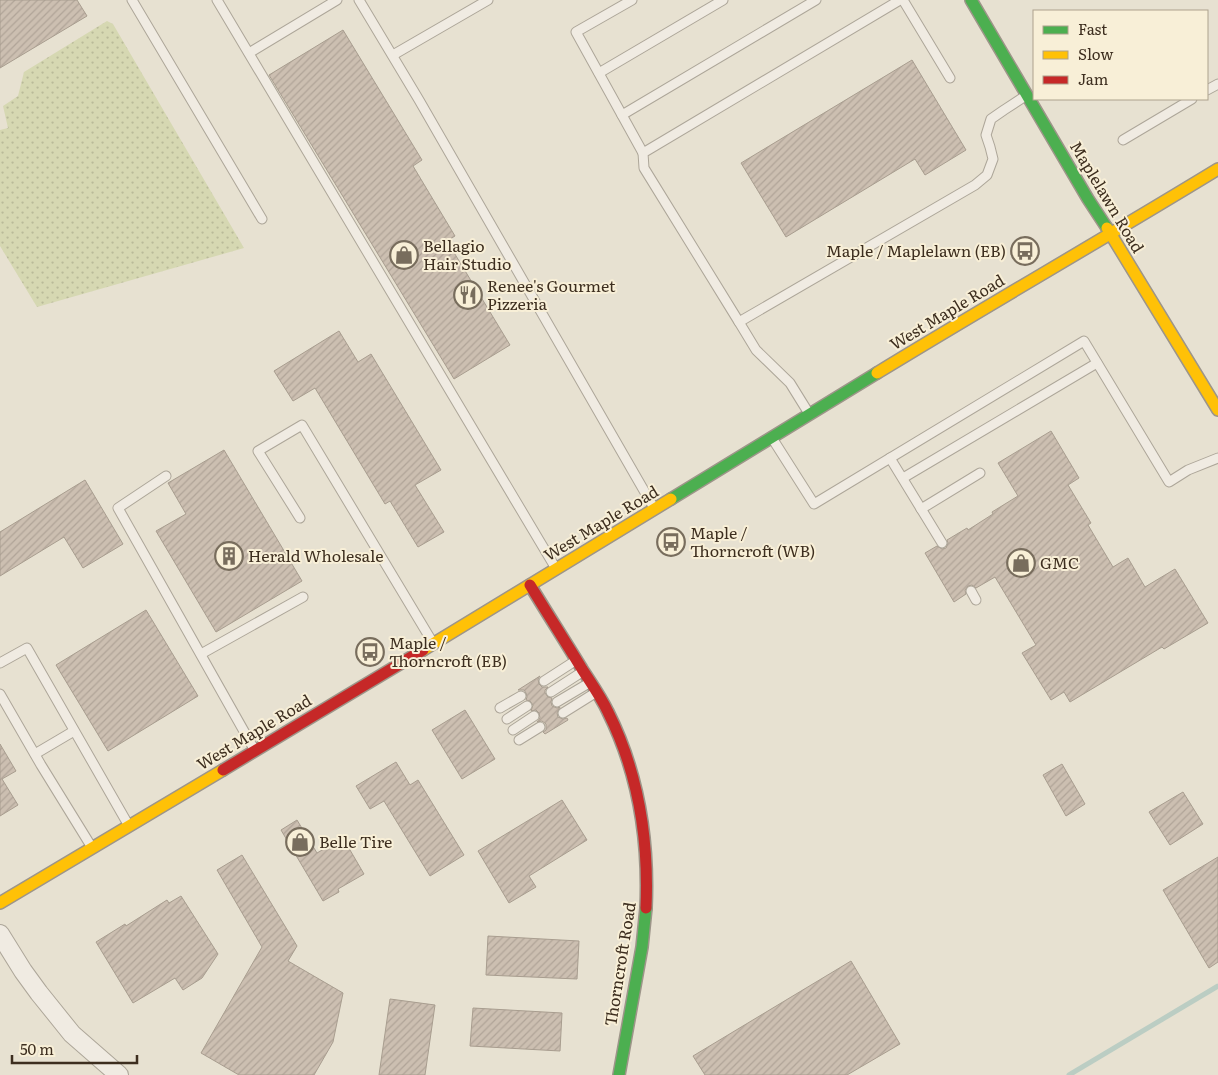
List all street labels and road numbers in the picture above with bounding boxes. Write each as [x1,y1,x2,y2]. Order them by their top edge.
street label: Maplelawn Road [1065,136,1151,257]
street label: West Maple Road [885,267,1009,355]
street label: West Maple Road [539,478,663,566]
street label: West Maple Road [192,687,316,775]
street label: Thorncroft Road [597,900,641,1028]

